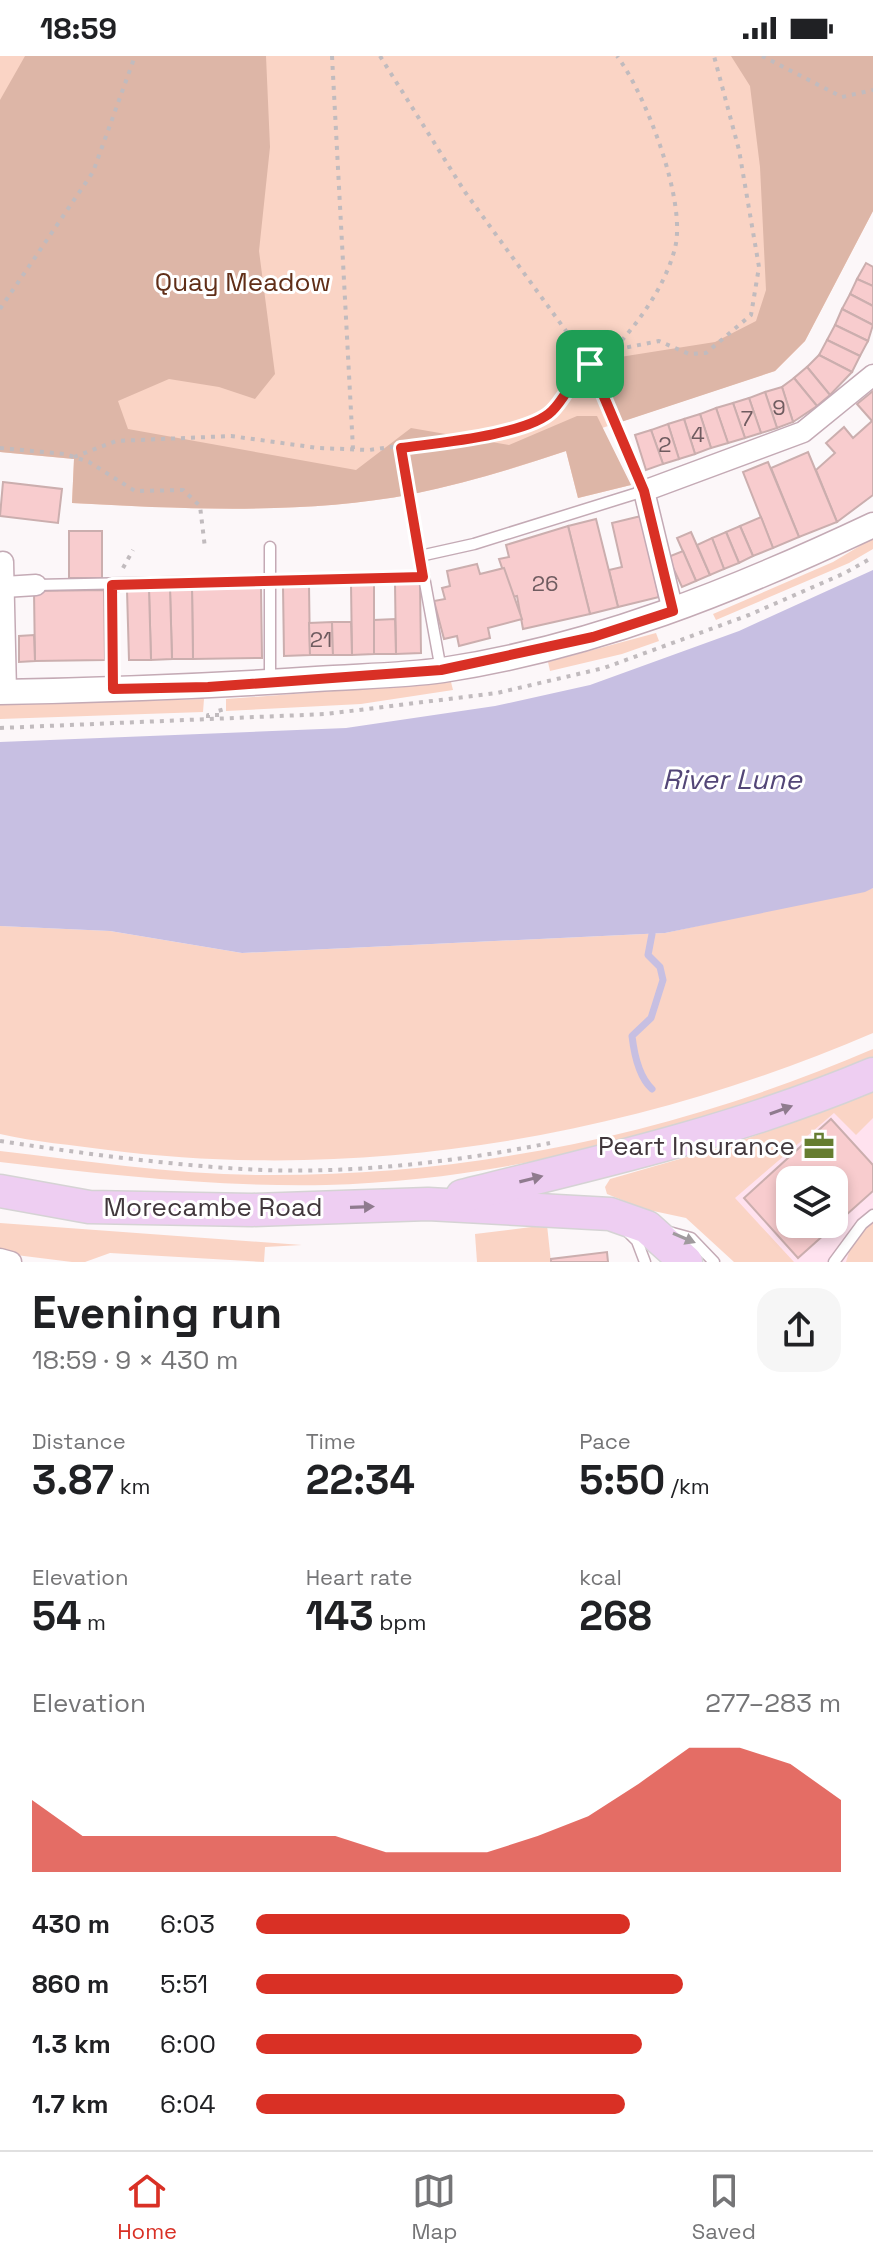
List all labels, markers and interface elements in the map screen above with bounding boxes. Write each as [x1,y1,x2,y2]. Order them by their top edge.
text: 18:59 [40,9,117,48]
park label: Quay Meadow [155,265,331,299]
pin [556,330,624,398]
icon: arrive [568,342,612,386]
house number: 9 [772,393,786,421]
house number: 7 [741,404,753,432]
house number: 4 [691,420,705,448]
house number: 2 [658,430,672,458]
house number: 26 [532,569,558,597]
house number: 21 [310,625,332,653]
water label: River Lune [662,761,803,797]
one-way arrow [769,1103,793,1116]
place label: Peart Insurance [598,1129,795,1163]
office icon: Peart Insurance [802,1129,836,1163]
map controls [776,1166,848,1238]
button: layers [776,1166,848,1238]
one-way arrow [518,1173,543,1185]
street label: Morecambe Road [104,1190,322,1224]
one-way arrow [350,1200,375,1213]
one-way arrow [673,1232,696,1245]
text: Evening run [32,1285,282,1341]
button: share [757,1288,841,1372]
text: 18:59 · 9 × 430 m [32,1343,238,1377]
text: Distance [32,1427,126,1455]
text: Time [306,1427,356,1455]
text: Pace [579,1427,631,1455]
text: 3.87 [32,1455,114,1506]
text: 22:34 [306,1455,415,1506]
text: 5:50 [579,1455,665,1506]
text: km [114,1472,150,1500]
text: /km [665,1472,710,1500]
text: Elevation [32,1563,128,1591]
text: Heart rate [306,1563,412,1591]
text: kcal [579,1563,622,1591]
text: 54 [32,1591,81,1642]
text: 143 [306,1591,374,1642]
text: 268 [579,1591,652,1642]
text: m [81,1608,106,1636]
text: bpm [374,1608,426,1636]
text: Elevation [32,1686,146,1720]
text: 277–283 m [705,1686,841,1720]
text: 430 m [32,1907,110,1941]
text: 6:03 [160,1907,215,1941]
text: 860 m [32,1967,109,2001]
text: 5:51 [160,1967,208,2001]
text: 1.3 km [32,2027,111,2061]
text: 6:00 [160,2027,216,2061]
text: 1.7 km [32,2087,109,2121]
text: 6:04 [160,2087,215,2121]
tab: Home [117,2169,177,2245]
tab: Map [411,2169,457,2245]
tab: Saved [692,2169,756,2245]

